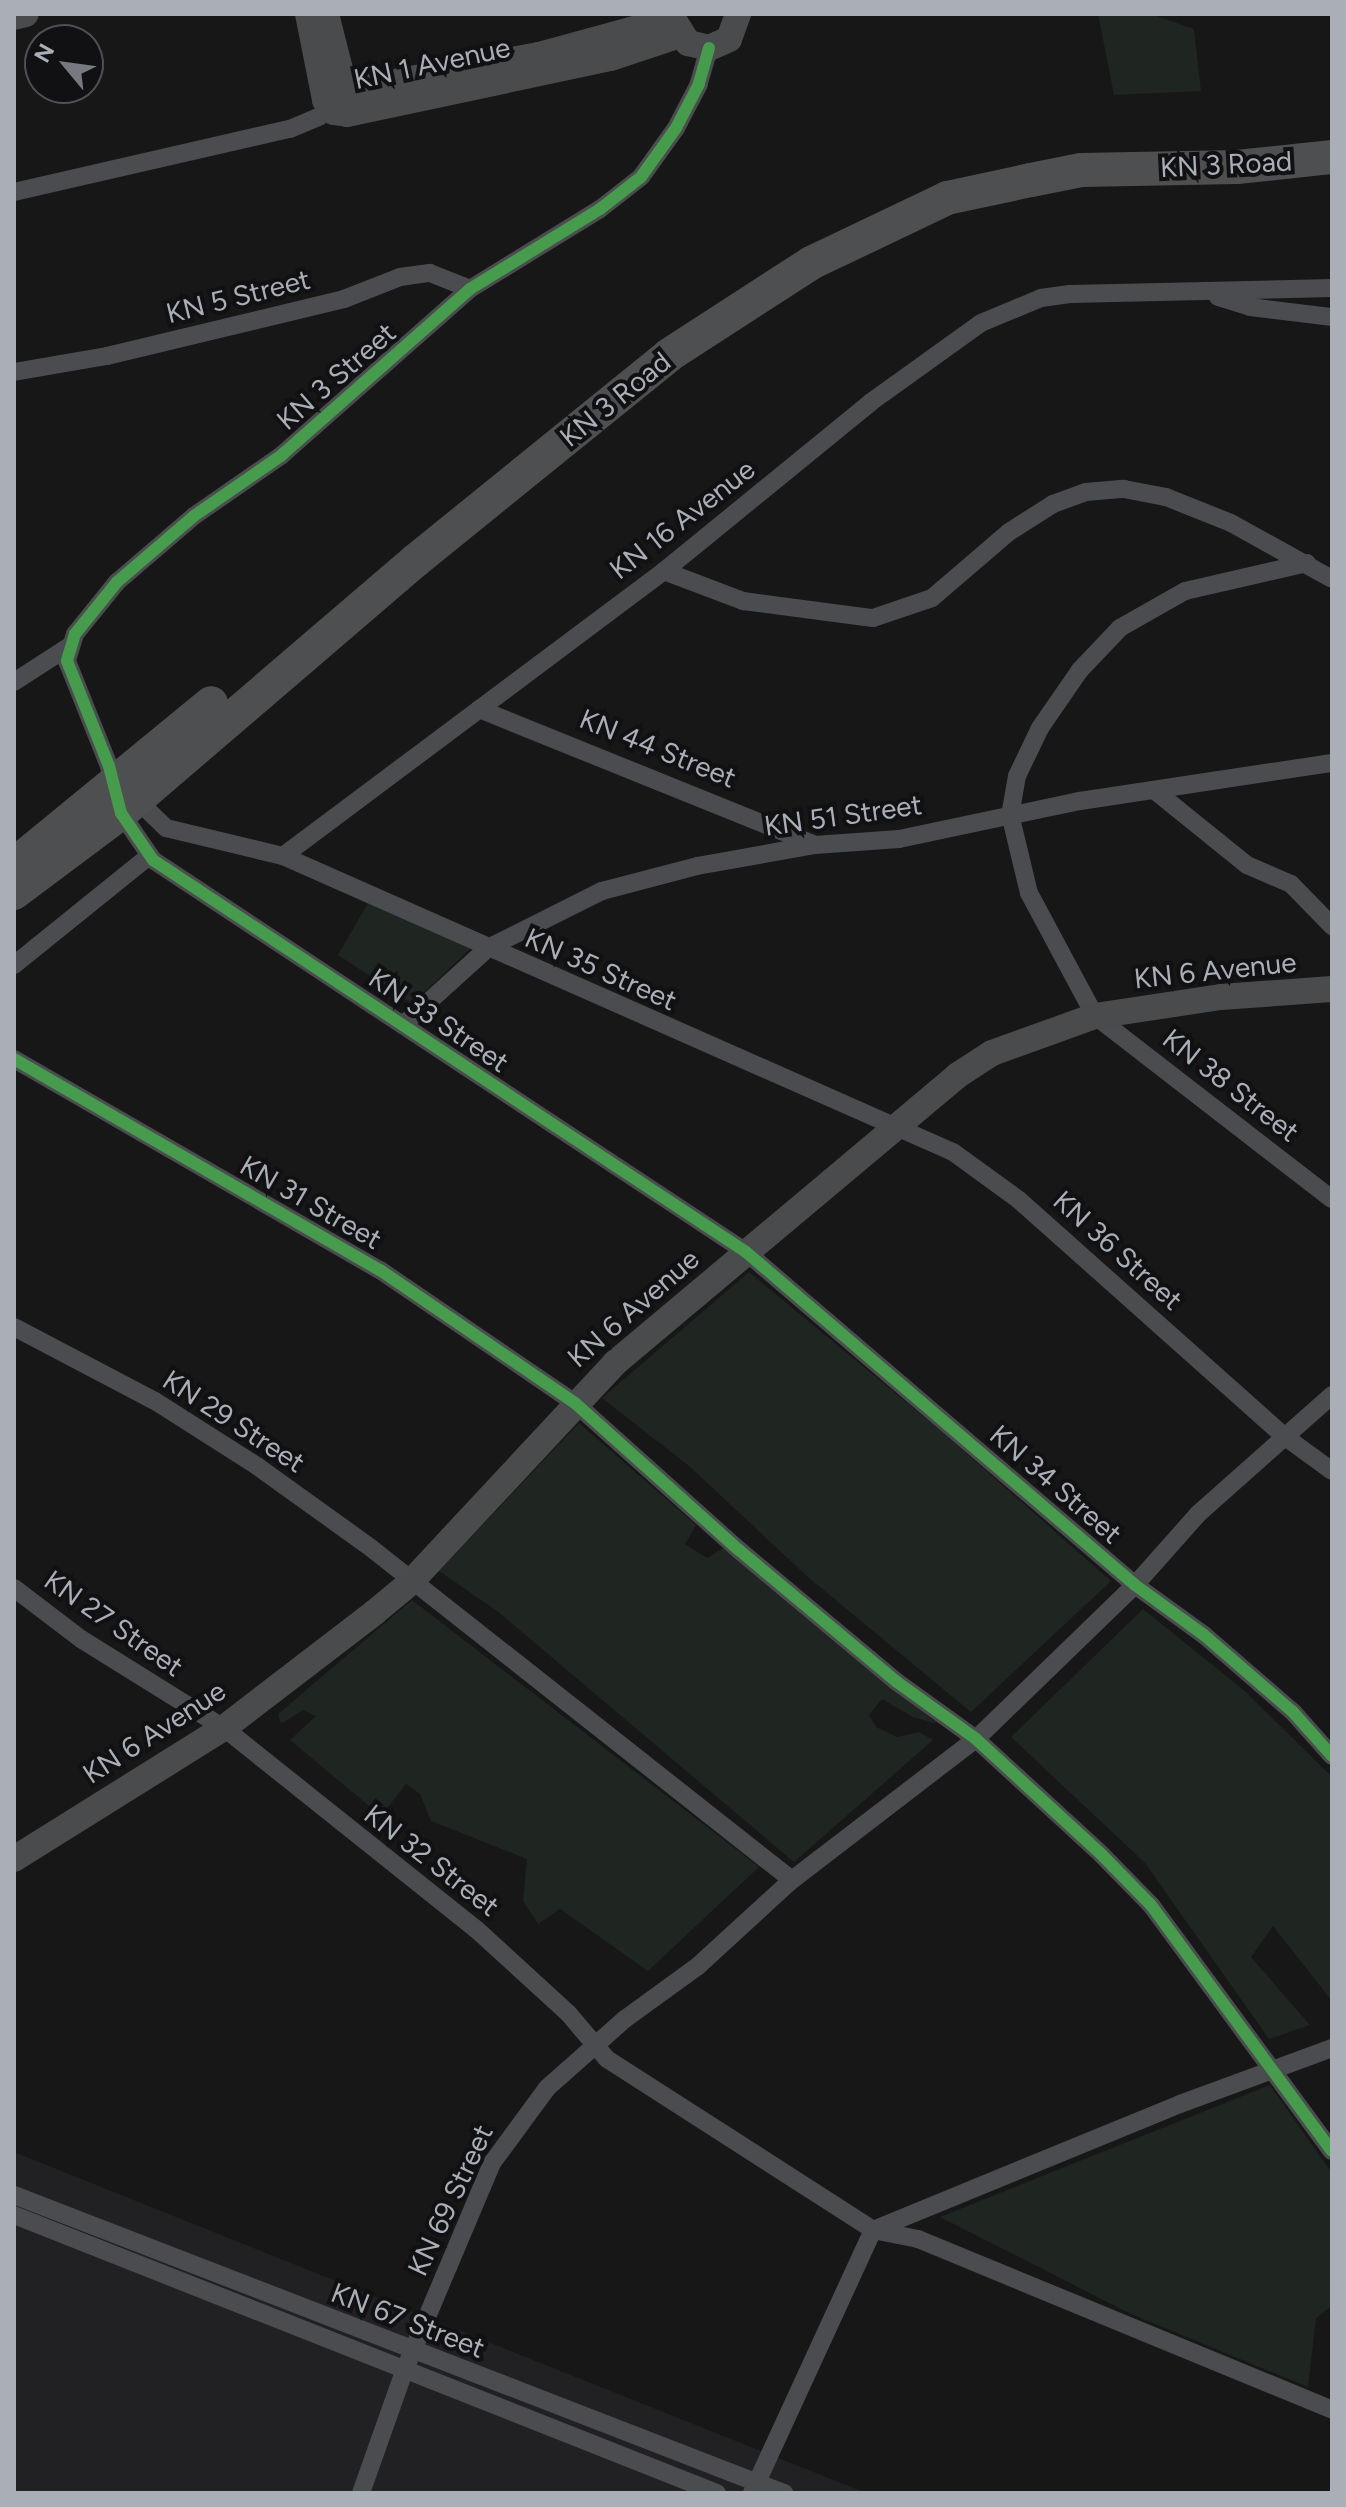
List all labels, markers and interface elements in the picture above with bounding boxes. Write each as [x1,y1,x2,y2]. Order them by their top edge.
north arrow [24,24,104,104]
street label: KN 1 Avenue [351,30,513,96]
text: N [28,39,60,67]
street label: KN 3 Road [1159,144,1293,184]
street label: KN 5 Street [163,262,313,330]
street label: KN 3 Street [270,315,402,437]
street label: KN 3 Road [553,344,677,454]
street label: KN 16 Avenue [603,452,761,586]
street label: KN 44 Street [575,701,741,795]
street label: KN 51 Street [762,787,924,843]
street label: KN 35 Street [520,921,682,1017]
street label: KN 6 Avenue [1132,945,1298,995]
street label: KN 33 Street [363,961,515,1079]
street label: KN 38 Street [1156,1021,1306,1149]
street label: KN 31 Street [234,1148,388,1256]
street label: KN 36 Street [1047,1183,1189,1317]
street label: KN 6 Avenue [560,1242,706,1374]
street label: KN 29 Street [157,1363,311,1479]
street label: KN 34 Street [983,1418,1129,1550]
street label: KN 27 Street [38,1563,190,1683]
street label: KN 6 Avenue [76,1673,232,1791]
street label: KN 32 Street [358,1797,506,1923]
street label: KN 69 Street [400,2119,500,2281]
street label: KN 67 Street [326,2275,490,2365]

